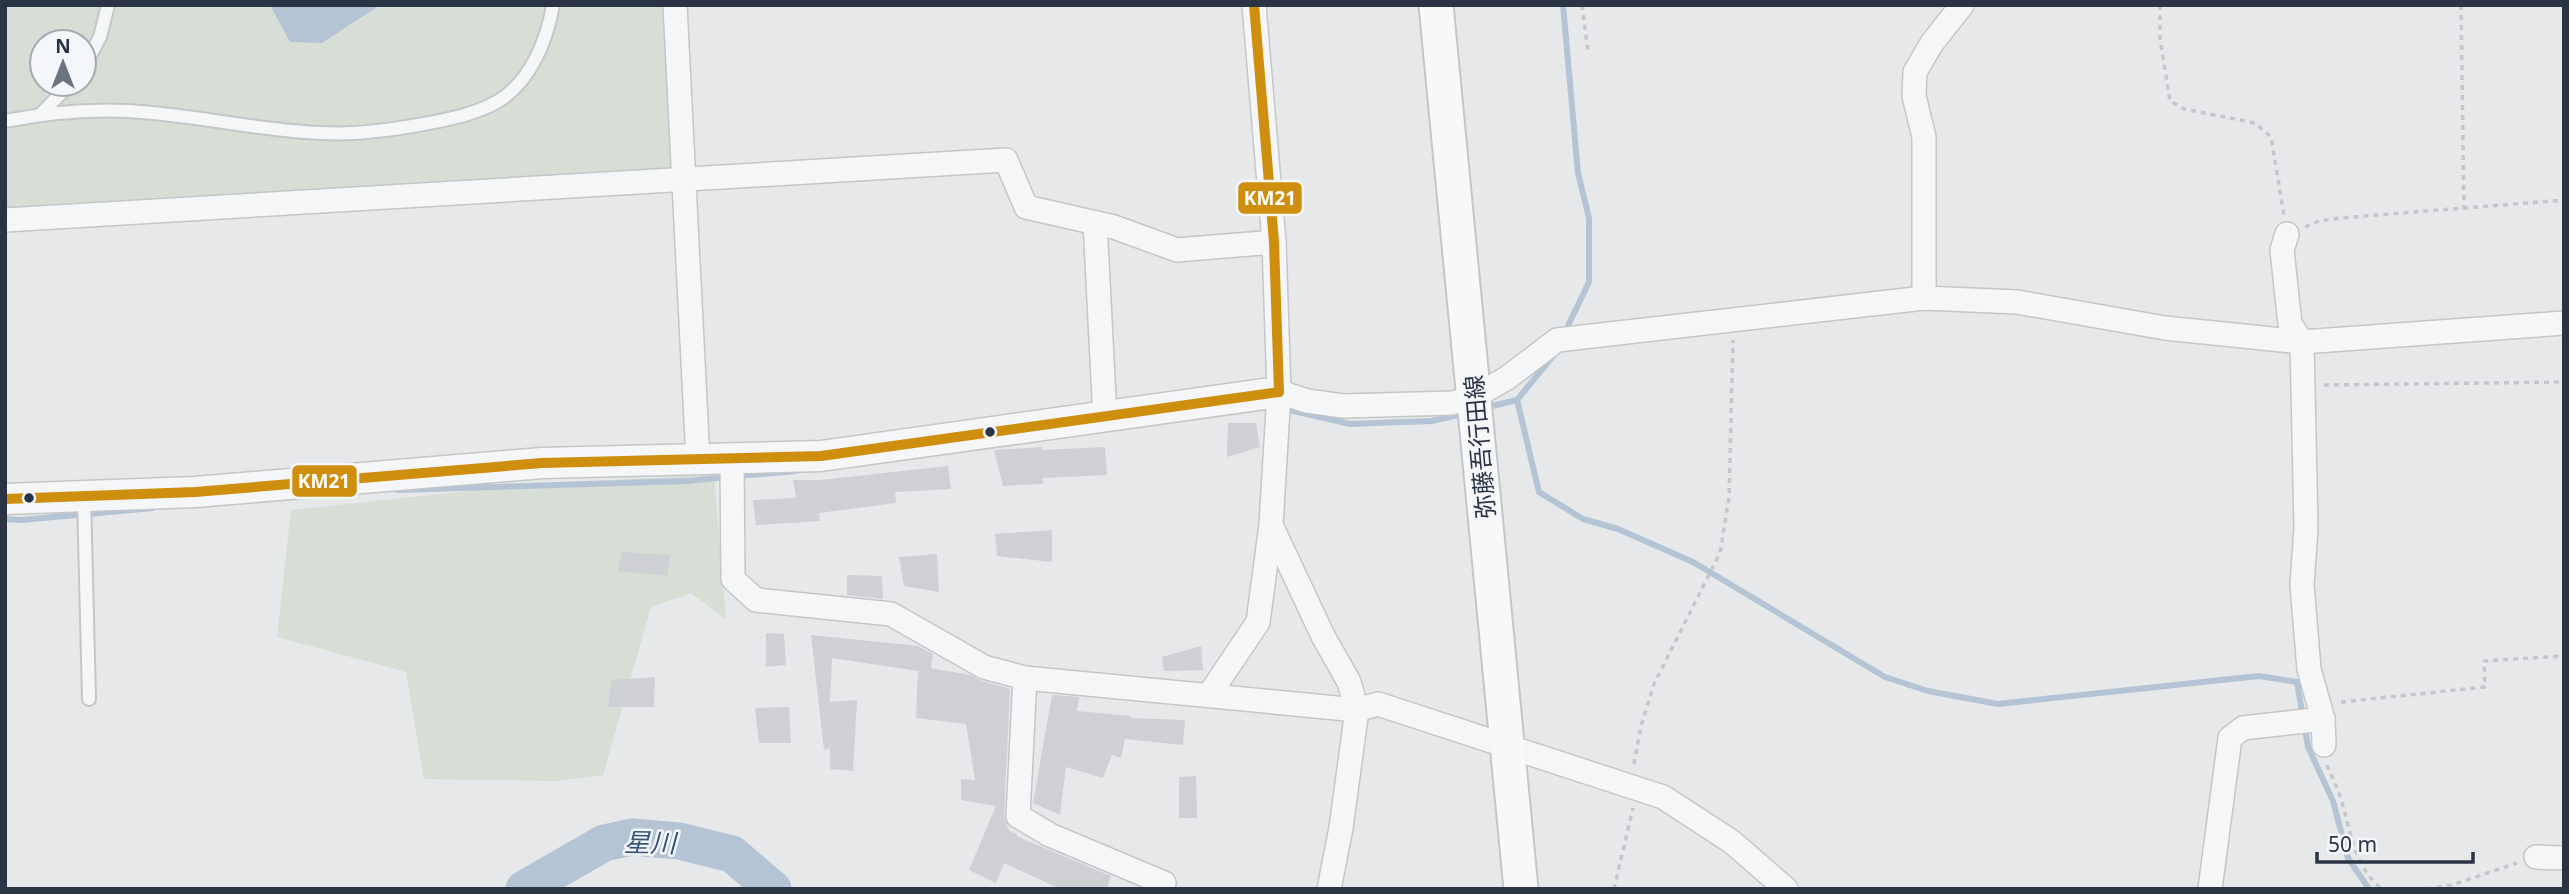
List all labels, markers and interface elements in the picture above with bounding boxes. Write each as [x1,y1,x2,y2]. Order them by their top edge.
north arrow [28,28,98,98]
text: N [55,33,71,59]
line badge: KM21 [1237,181,1303,215]
text: KM21 [1244,185,1296,211]
street label: 弥藤吾行田線 [1456,374,1502,520]
unlabelled marker [983,425,997,439]
line badge: KM21 [291,464,358,498]
text: KM21 [298,468,350,494]
unlabelled marker [22,491,36,505]
scale bar [2317,820,2473,864]
water label: 星川 [624,824,679,861]
text: 50 m [2328,830,2377,858]

